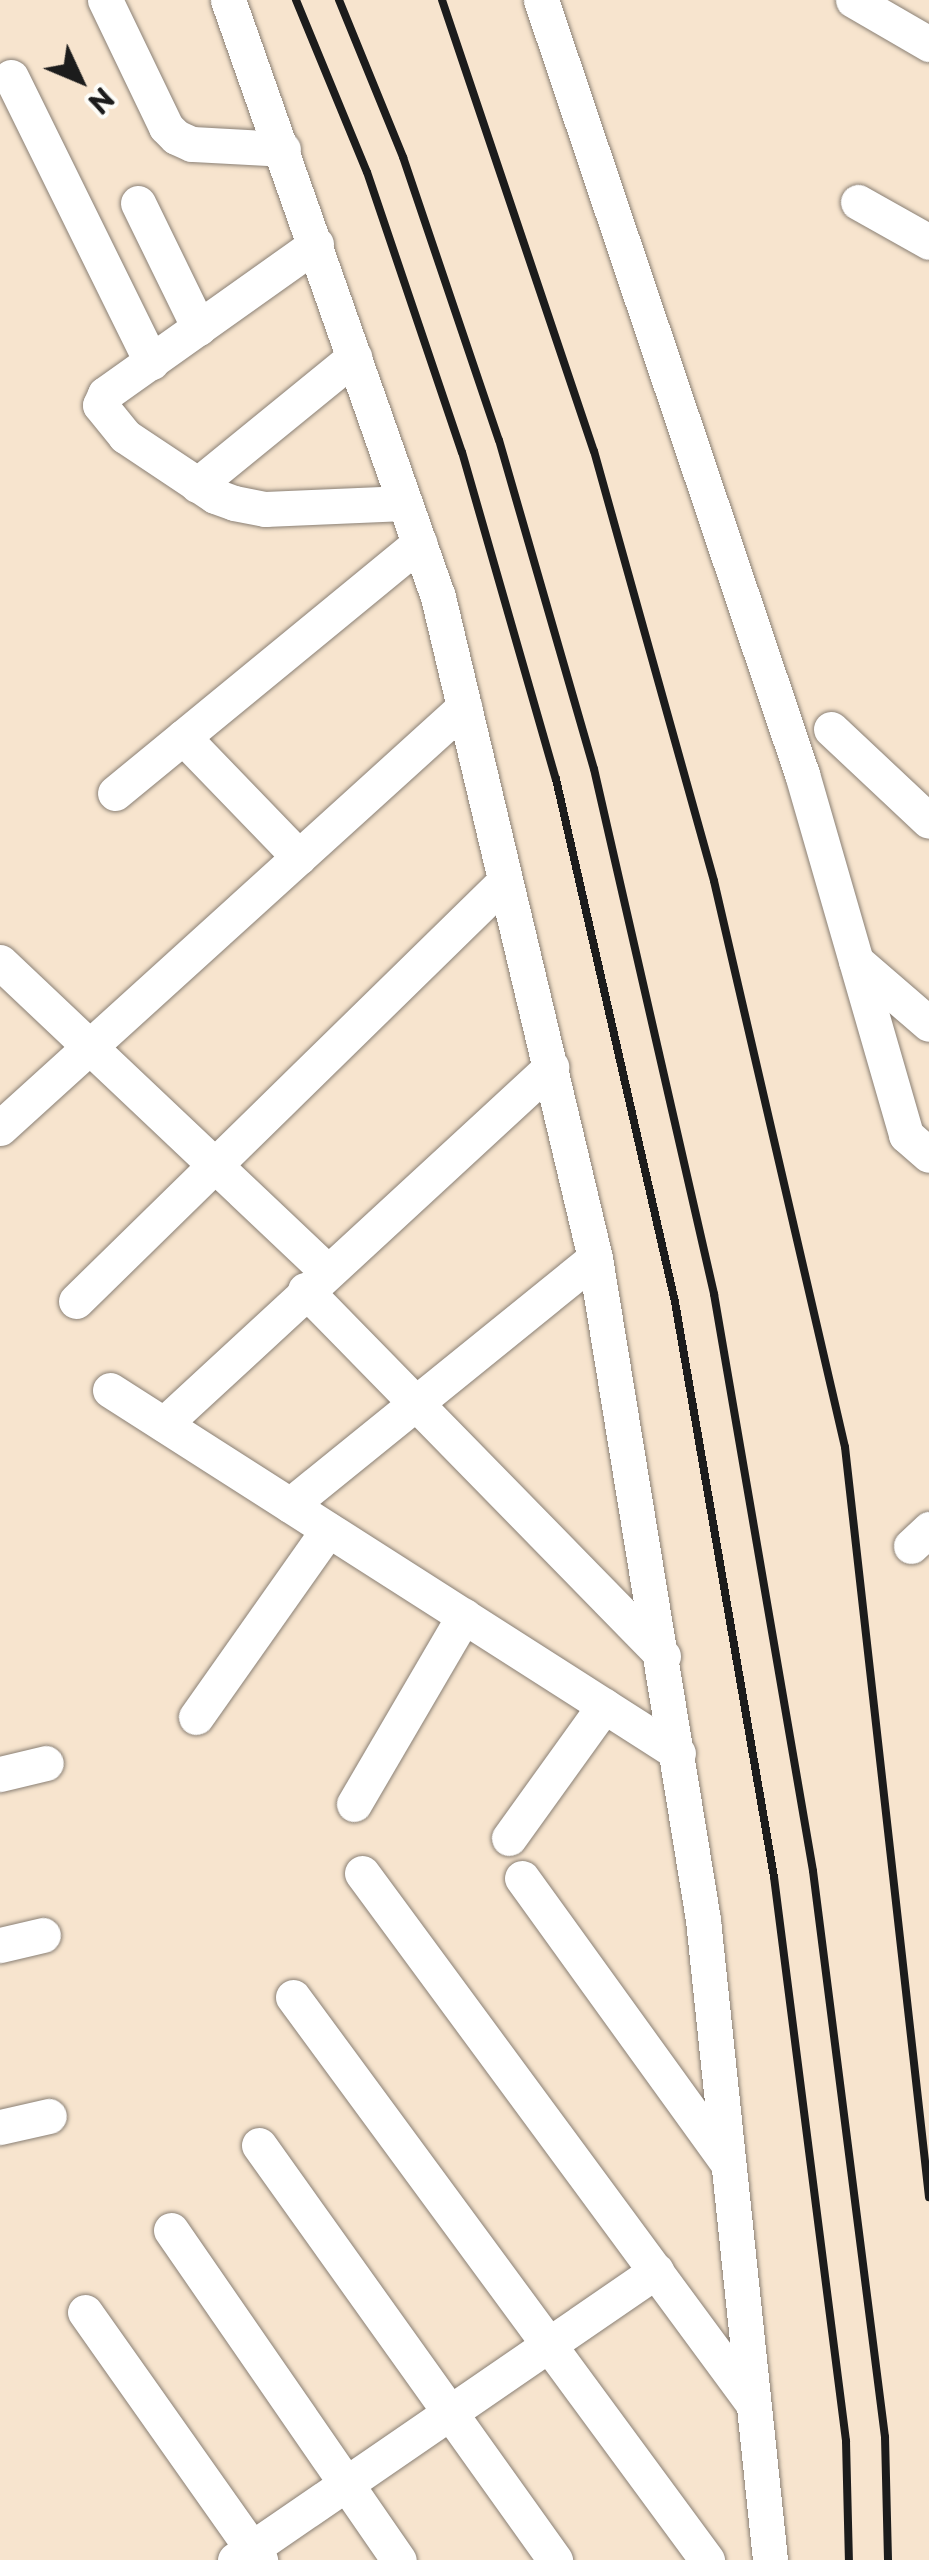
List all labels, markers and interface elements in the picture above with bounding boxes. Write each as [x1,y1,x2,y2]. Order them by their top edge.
north arrow [30,30,130,130]
text: N [79,78,125,124]

